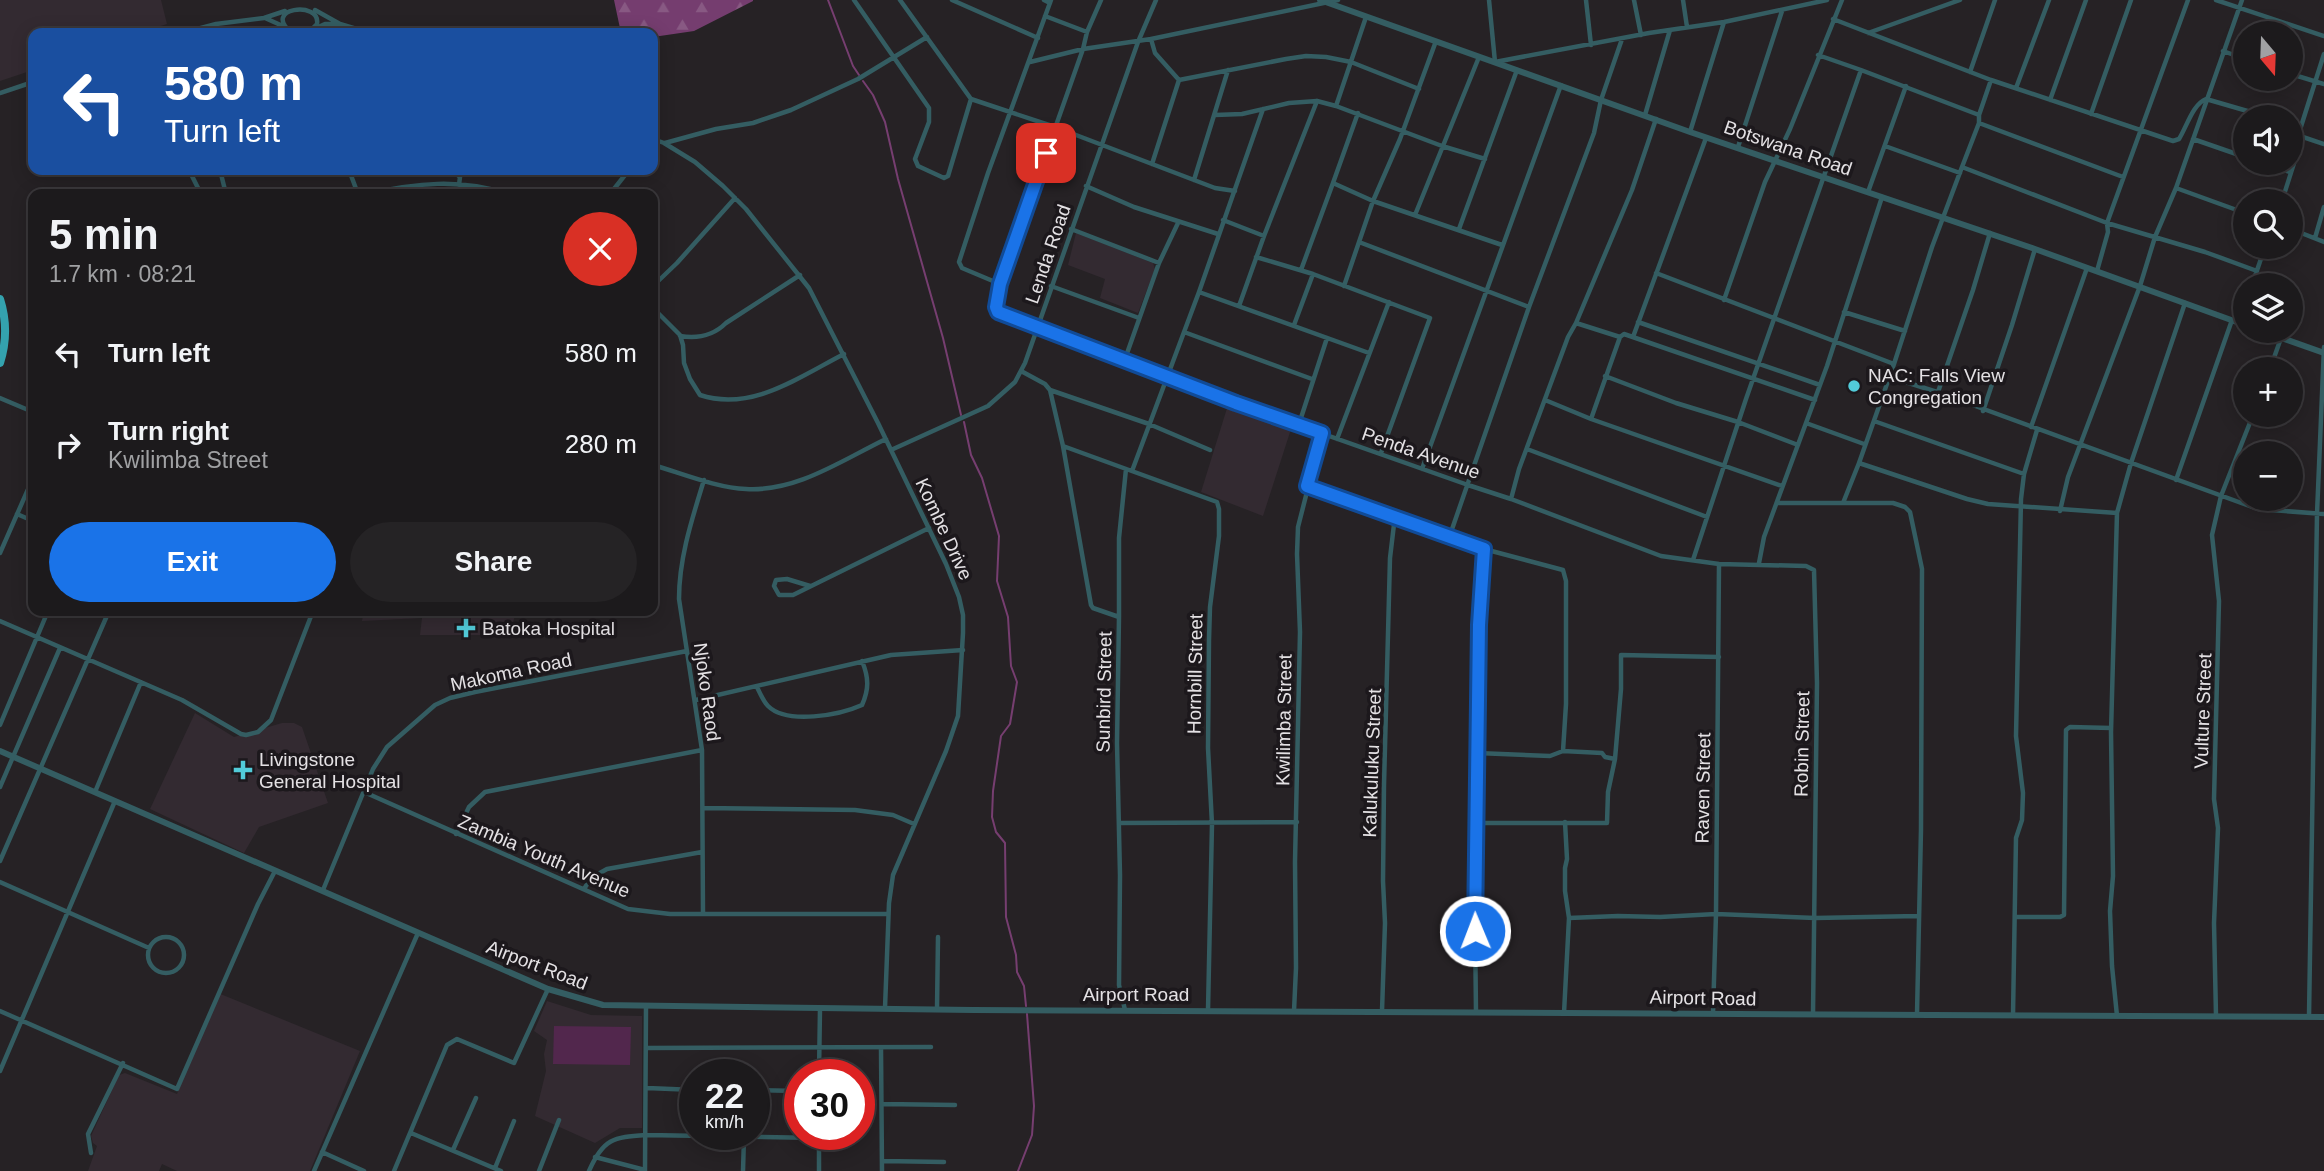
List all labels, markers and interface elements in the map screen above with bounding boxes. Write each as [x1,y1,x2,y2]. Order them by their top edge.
north arrow [2233,21,2303,91]
map controls [2233,21,2303,511]
icon: left [49,56,140,147]
text: 580 m [164,56,303,110]
button: sound [2233,105,2303,175]
text: Turn left [164,113,280,149]
street label: Botswana Road [1721,116,1855,180]
pin [1016,123,1076,183]
icon: arrive [1027,134,1065,172]
button: search [2233,189,2303,259]
street label: Lenda Road [1021,202,1075,306]
text: 5 min [49,211,159,258]
button: close [563,212,637,286]
text: 1.7 km · 08:21 [49,261,196,287]
button: layers [2233,273,2303,343]
icon: left [49,335,87,373]
text: Turn left [108,338,210,368]
text: 580 m [565,338,637,368]
button: + [2233,357,2303,427]
place label: NAC: Falls View Congregation [1868,365,2005,408]
marker: NAC: Falls View Congregation [1846,378,1862,394]
text: Turn right [108,416,229,446]
street label: Penda Avenue [1359,423,1483,483]
icon: right [49,426,87,464]
text: 280 m [565,429,637,459]
button: − [2233,441,2303,511]
text: Kwilimba Street [108,447,268,473]
street label: Kombe Drive [911,475,977,583]
button: Exit [49,522,336,602]
button: Share [350,522,637,602]
street label: Hornbill Street [1183,613,1207,734]
marker: Batoka Hospital [456,618,476,638]
place label: Batoka Hospital [482,618,615,639]
street label: Sunbird Street [1092,630,1116,753]
street label: Njoko Raod [690,641,724,743]
street label: Makoma Road [448,649,574,695]
street label: Vulture Street [2190,652,2216,769]
street label: Kwilimba Street [1272,653,1296,786]
street label: Kalukuluku Street [1359,687,1385,838]
street label: Robin Street [1791,690,1813,797]
street label: Raven Street [1692,732,1714,844]
place label: Livingstone General Hospital [259,749,401,792]
marker: Livingstone General Hospital [233,760,253,780]
street label: Zambia Youth Avenue [455,810,633,902]
position arrow [1438,894,1512,968]
street label: Airport Road [483,936,591,994]
street label: Airport Road [1083,984,1189,1005]
street label: Airport Road [1649,987,1757,1009]
speed limit sign: 30 [784,1059,875,1150]
text: 22 [705,1076,744,1115]
text: km/h [705,1112,744,1132]

